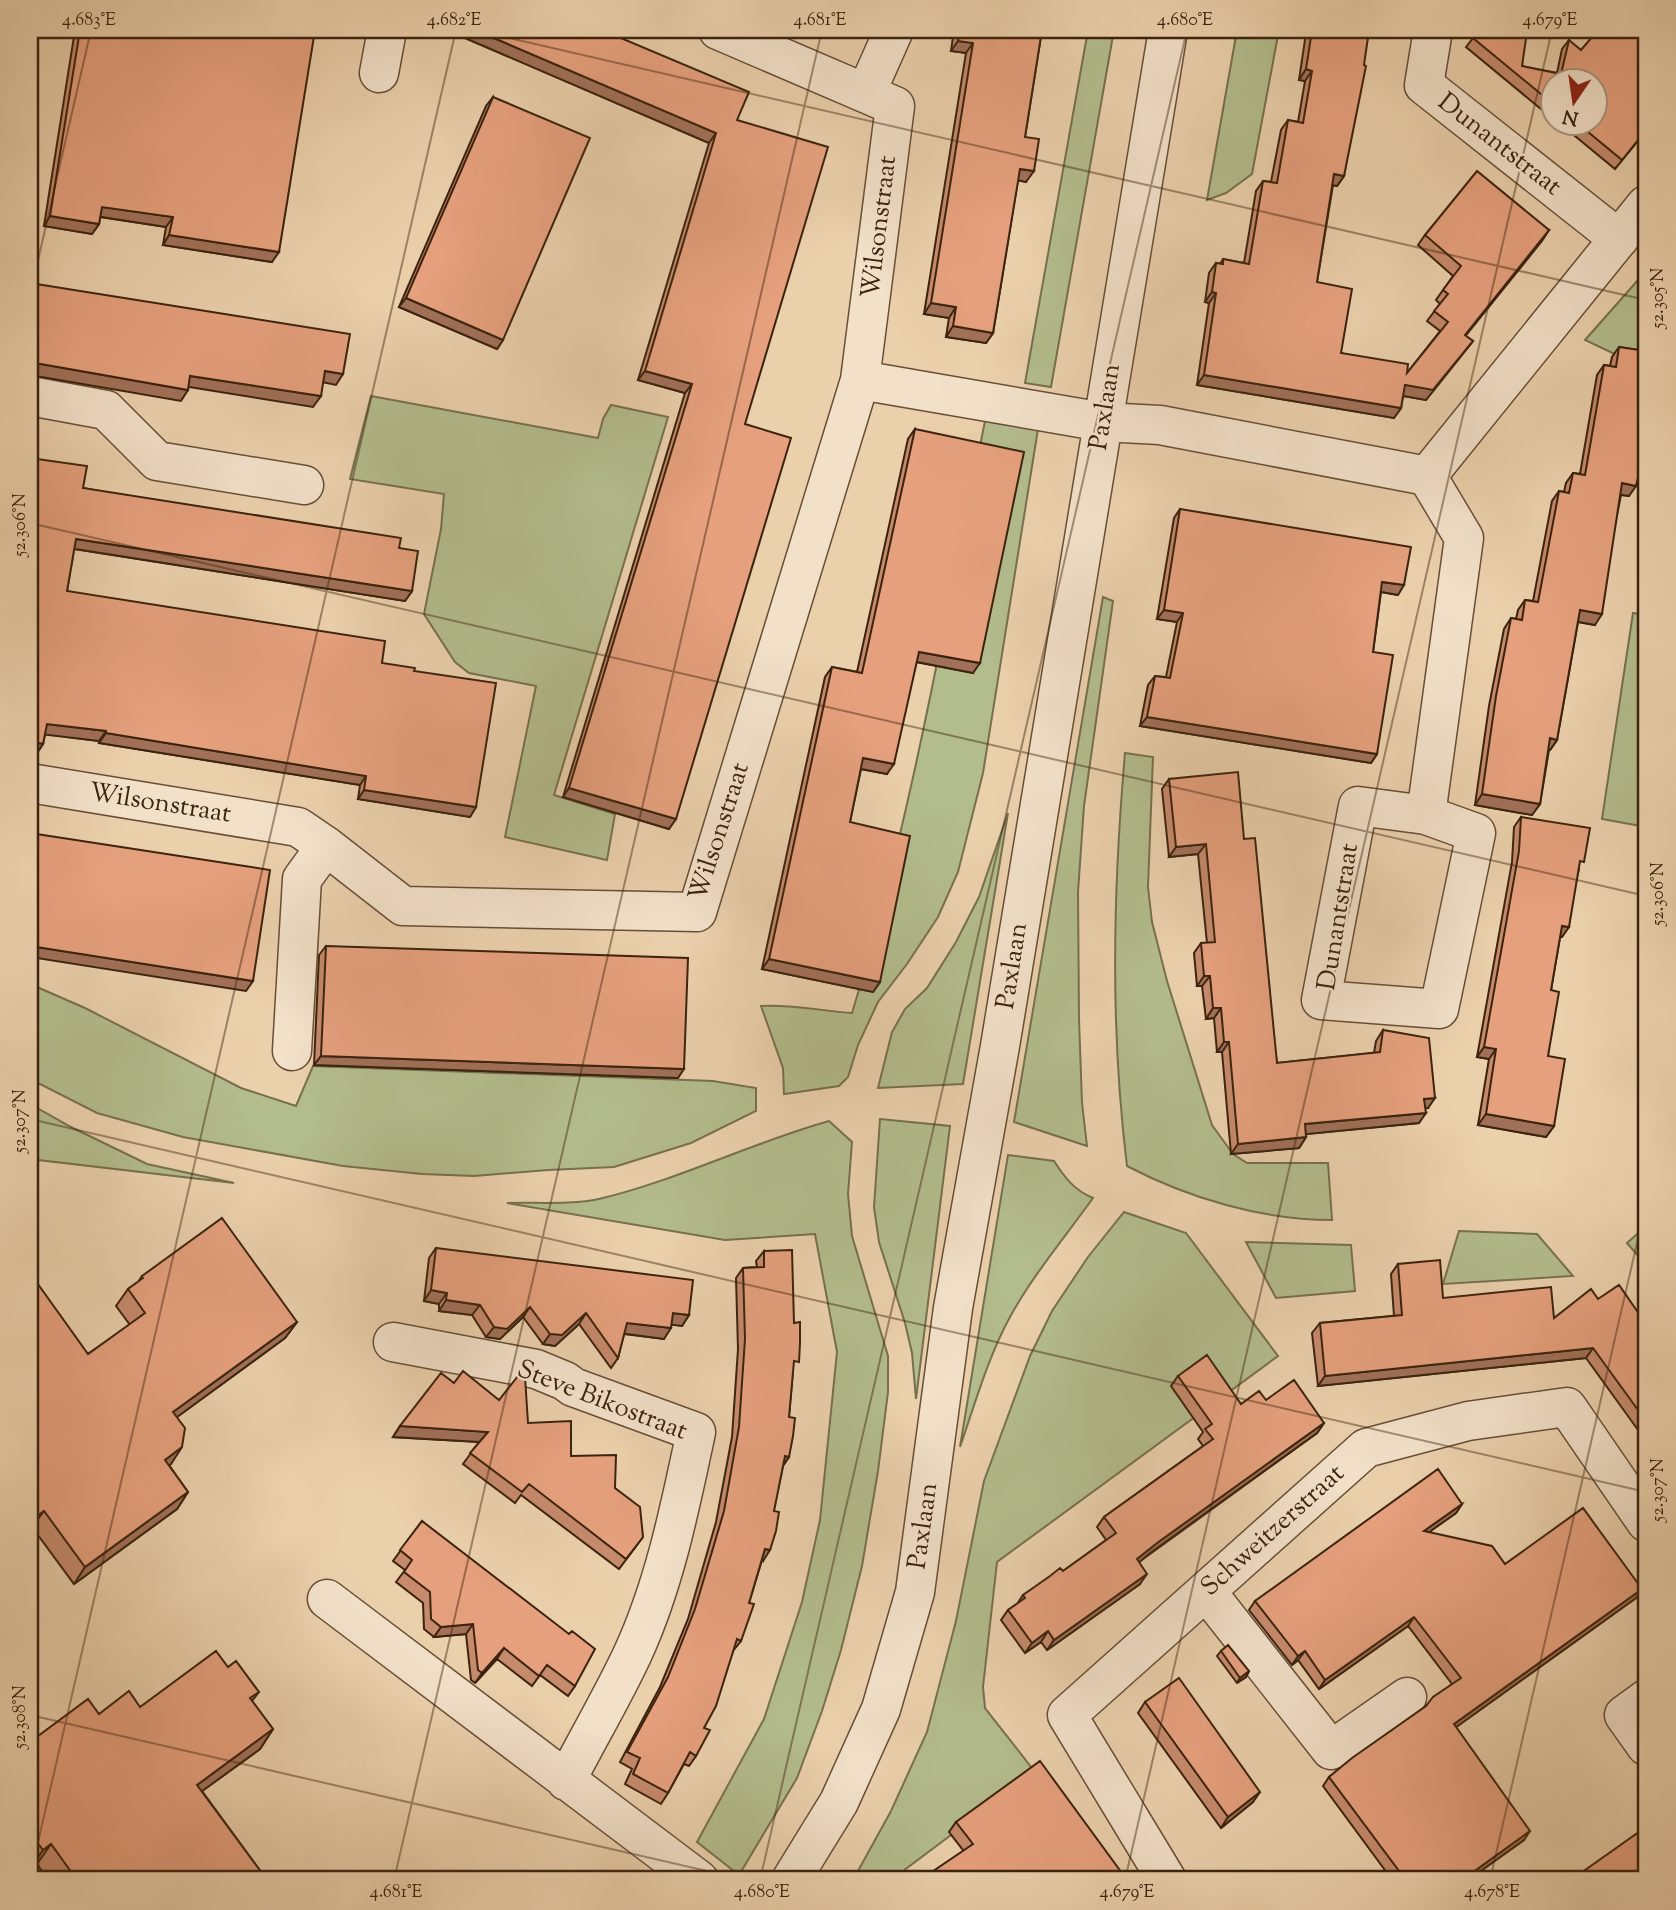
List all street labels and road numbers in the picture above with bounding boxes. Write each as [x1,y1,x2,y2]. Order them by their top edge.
street label: Dunantstraat [1429,85,1569,205]
street label: Wilsonstraat [853,154,907,300]
street label: Paxlaan [1081,361,1131,453]
street label: Wilsonstraat [680,758,760,906]
street label: Wilsonstraat [86,775,234,833]
street label: Dunantstraat [1309,841,1369,993]
street label: Paxlaan [988,920,1038,1012]
street label: Steve Bikostraat [511,1352,693,1451]
street label: Schweitzerstraat [1193,1456,1353,1606]
street label: Paxlaan [900,1480,948,1572]

